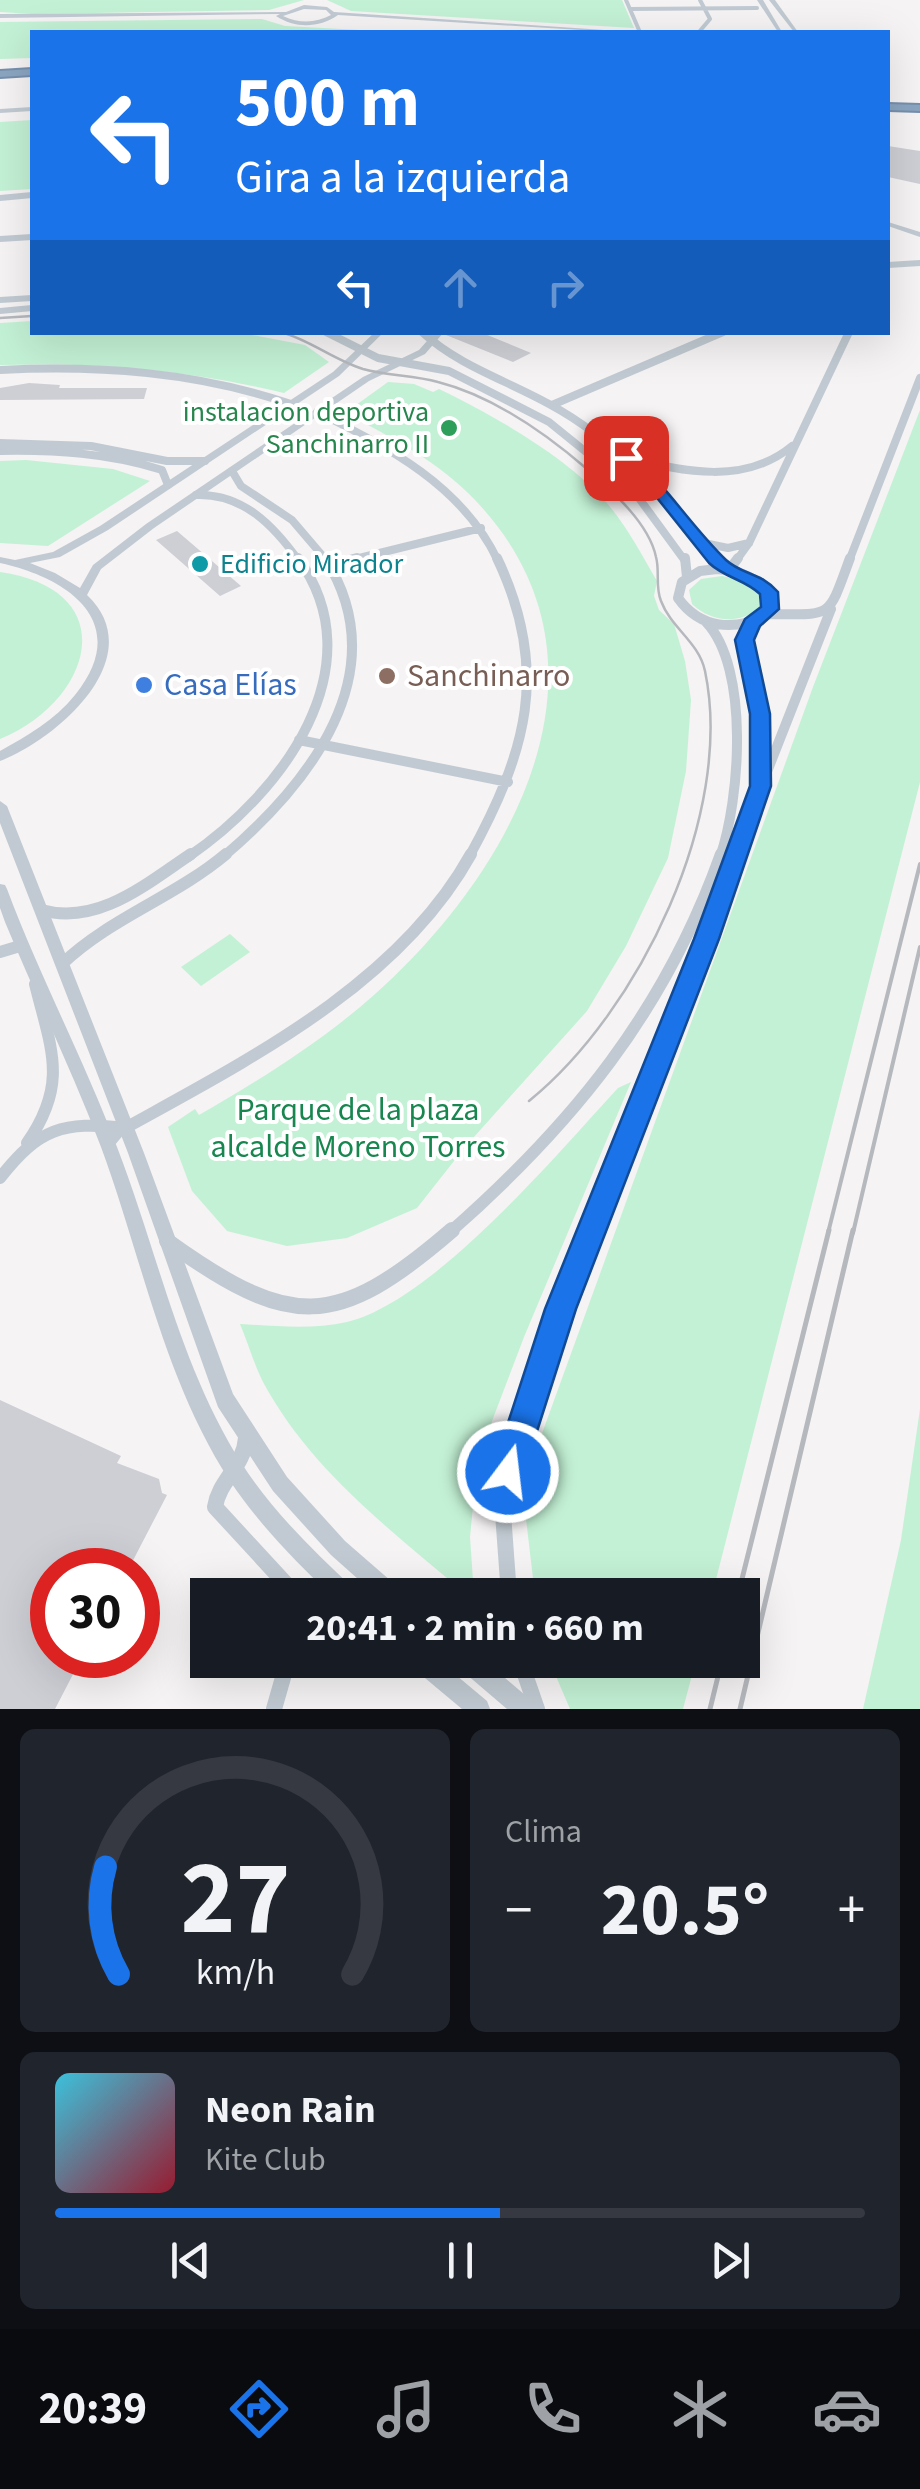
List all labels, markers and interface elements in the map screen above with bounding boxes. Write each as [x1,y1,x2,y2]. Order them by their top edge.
text: 500 m [235,53,420,153]
icon: left [70,70,200,200]
text: Gira a la izquierda [235,146,570,210]
icon: left [328,260,383,315]
icon: ahead [433,260,488,315]
icon: right [538,260,593,315]
place label: instalacion deportiva Sanchinarro II [183,392,429,464]
pin [584,416,669,501]
marker: instalacion deportiva Sanchinarro II [438,417,460,439]
icon: arrive [599,431,654,486]
place label: Edificio Mirador [220,544,404,584]
marker: Edificio Mirador [189,553,211,575]
place label: Sanchinarro [407,653,570,699]
place label: Casa Elías [164,662,297,708]
marker: Sanchinarro [376,665,398,687]
marker: Casa Elías [133,674,155,696]
park label: Parque de la plaza alcalde Moreno Torres [211,1087,505,1170]
position arrow [456,1420,560,1524]
speed limit sign: 30 [30,1548,160,1678]
text: 20:41 · 2 min · 660 m [306,1601,644,1655]
text: Clima [505,1809,582,1855]
text: 27 [180,1826,290,1974]
text: 20.5° [601,1857,769,1964]
text: − [505,1872,532,1950]
text: + [838,1872,865,1950]
text: km/h [195,1947,275,1998]
text: Neon Rain [205,2083,376,2137]
text: Kite Club [205,2137,326,2183]
icon: previous [163,2233,218,2288]
icon: pause [433,2233,488,2288]
icon: next [703,2233,758,2288]
icon: directions [224,2374,294,2444]
icon: music [371,2374,441,2444]
icon: phone [518,2374,588,2444]
icon: climate [665,2374,735,2444]
icon: car [812,2374,882,2444]
text: 20:39 [38,2377,147,2441]

